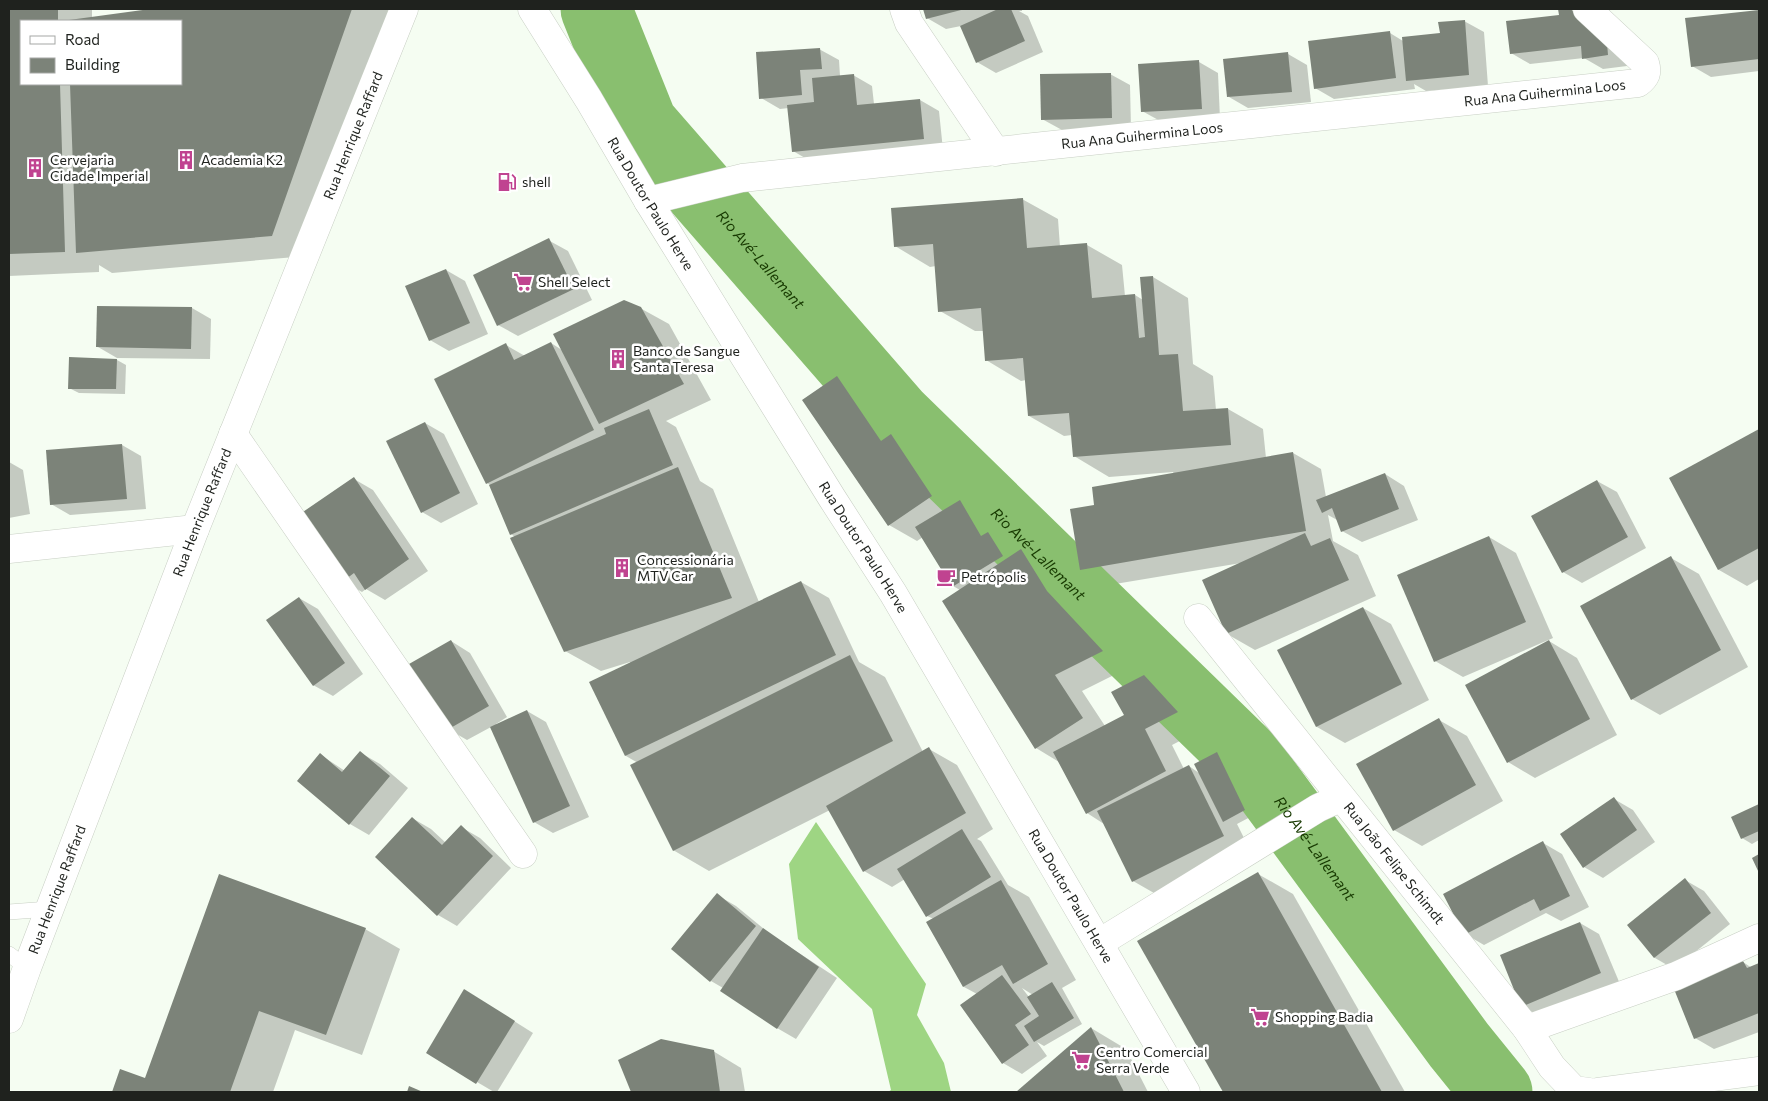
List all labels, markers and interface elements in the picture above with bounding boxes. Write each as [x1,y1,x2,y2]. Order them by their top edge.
legend [20,20,182,85]
text: Road [65,30,100,48]
text: Building [65,55,120,73]
street label: Rua Henrique Raffard [319,69,386,202]
street label: Rua Ana Guihermina Loos [1463,75,1626,109]
street label: Rua Ana Guihermina Loos [1060,118,1224,152]
street label: Rua Doutor Paulo Herve [605,134,698,273]
building icon: Academia K2 [175,149,197,171]
place label: Cervejaria Cidade Imperial [50,151,149,184]
place label: Academia K2 [201,151,283,168]
building icon: Cervejaria Cidade Imperial [24,157,46,179]
fuel station icon: shell [496,171,518,193]
place label: shell [522,173,551,190]
water label: Rio Avé‐Lallemant [713,206,809,313]
supermarket icon: Shell Select [512,271,534,293]
place label: Shell Select [538,273,611,290]
place label: Banco de Sangue Santa Teresa [633,342,740,375]
building icon: Banco de Sangue Santa Teresa [607,348,629,370]
street label: Rua Henrique Raffard [169,446,235,579]
street label: Rua Doutor Paulo Herve [816,478,912,616]
water label: Rio Avé‐Lallemant [988,504,1090,604]
place label: Concessionária MTV Car [637,551,734,584]
building icon: Concessionária MTV Car [611,557,633,579]
cafe icon: Petrópolis [935,566,957,588]
place label: Petrópolis [961,568,1026,585]
water label: Rio Avé‐Lallemant [1271,792,1360,904]
street label: Rua João Felipe Schimdt [1341,798,1449,927]
street label: Rua Henrique Raffard [24,823,89,956]
street label: Rua Doutor Paulo Herve [1025,826,1117,966]
supermarket icon: Shopping Badia [1249,1006,1271,1028]
place label: Shopping Badia [1275,1008,1373,1025]
place label: Centro Comercial Serra Verde [1096,1043,1207,1076]
supermarket icon: Centro Comercial Serra Verde [1070,1049,1092,1071]

